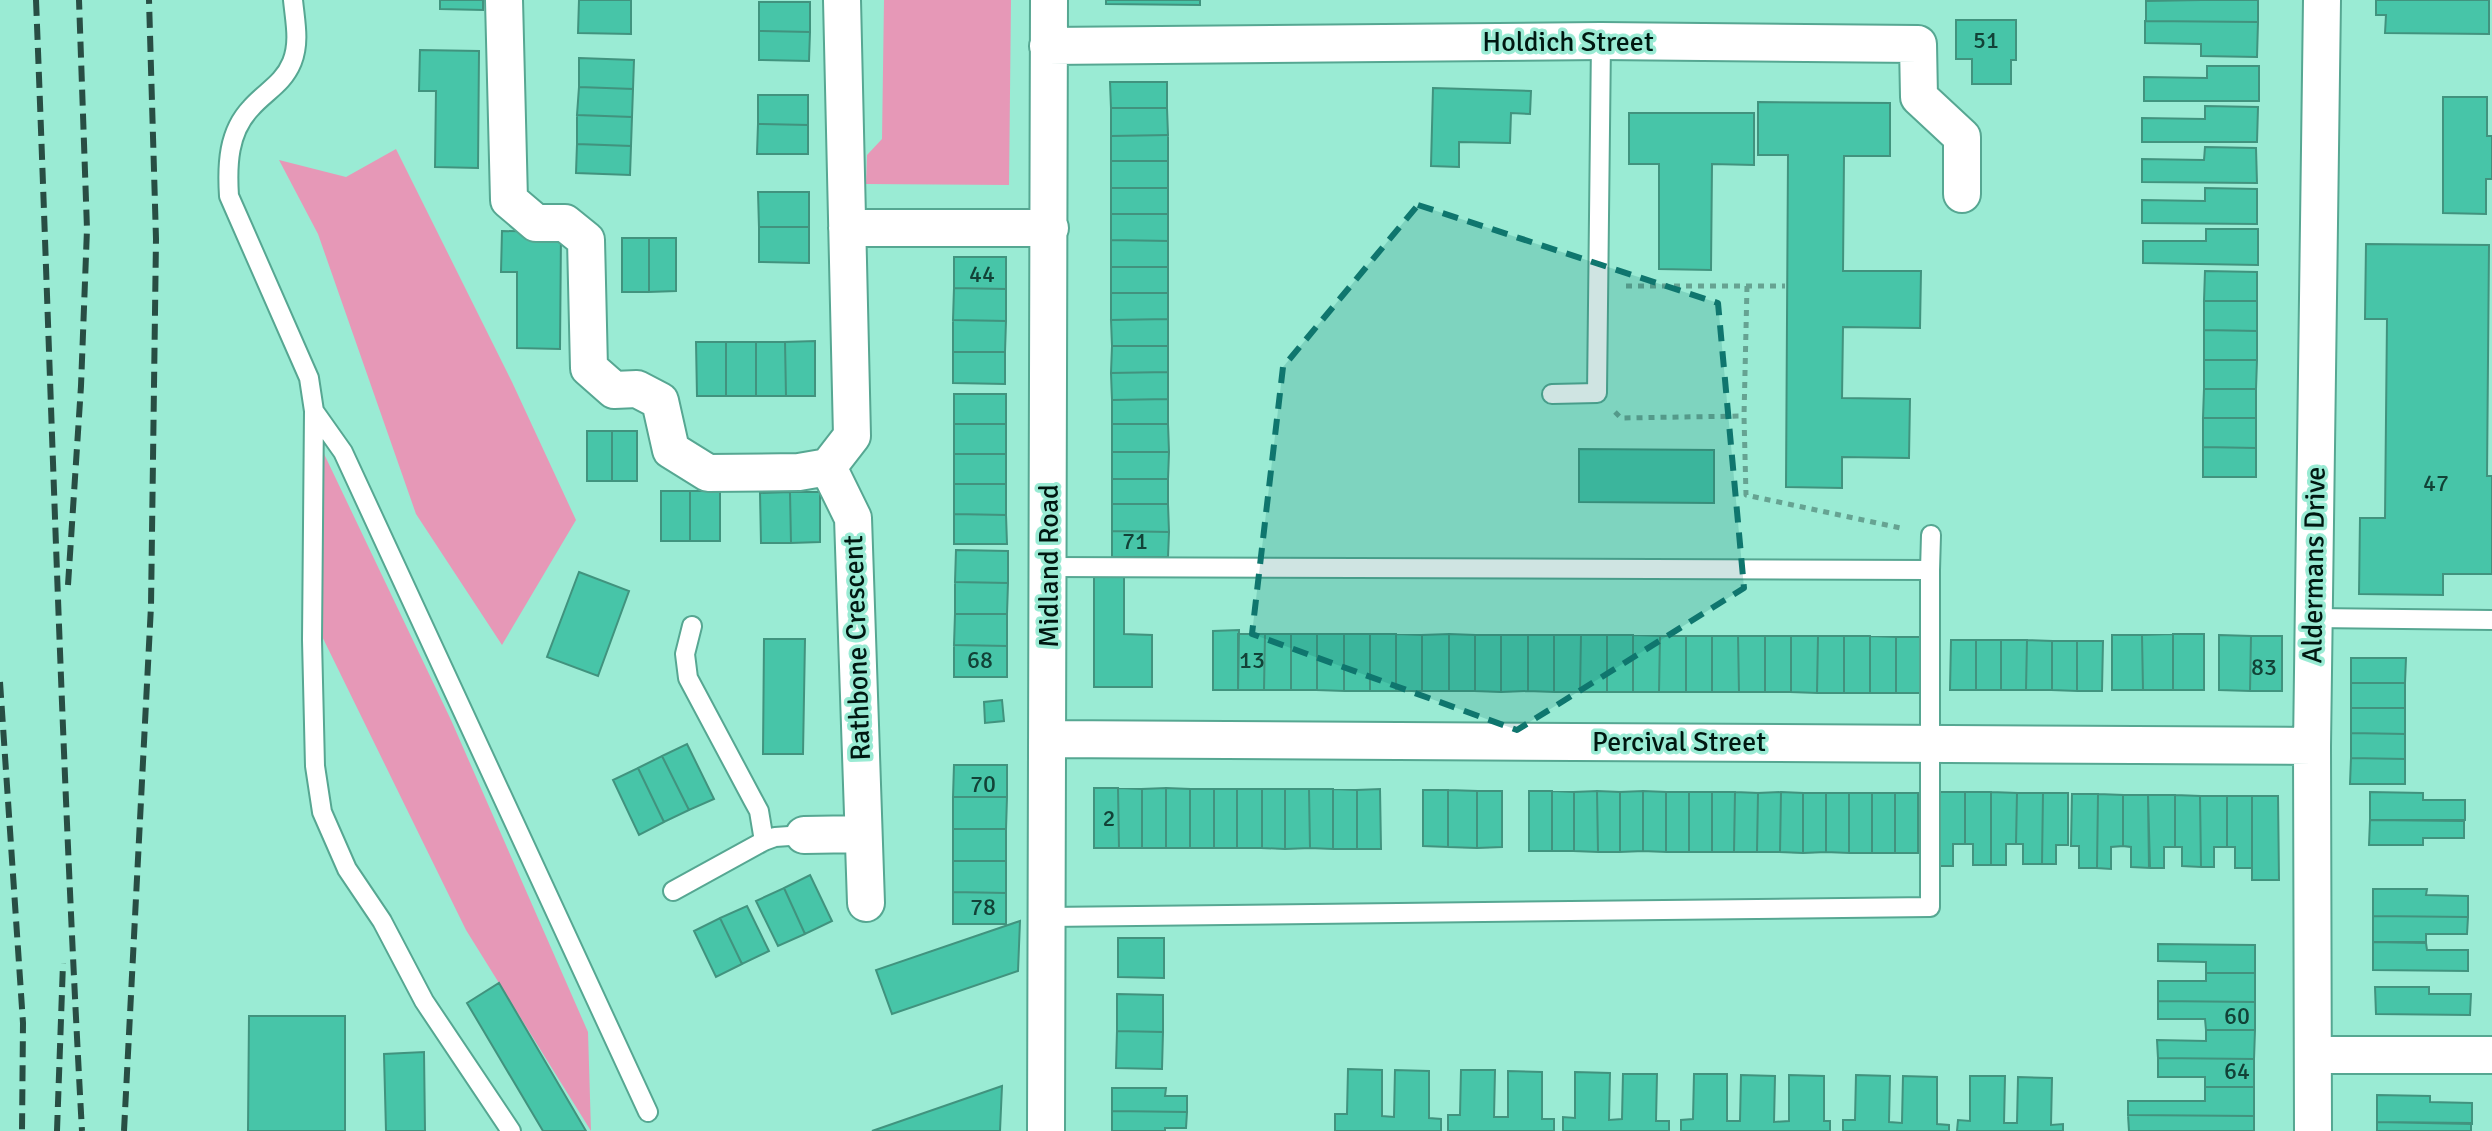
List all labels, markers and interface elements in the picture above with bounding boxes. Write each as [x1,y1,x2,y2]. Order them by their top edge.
street label: Holdich Street [1482,25,1654,59]
house number: 51 [1973,25,1999,55]
house number: 44 [969,259,995,289]
street label: Aldermans Drive [2295,466,2333,664]
house number: 47 [2423,468,2449,498]
street label: Midland Road [1032,484,1066,648]
house number: 71 [1122,526,1148,556]
street label: Rathbone Crescent [836,535,878,761]
house number: 68 [967,645,993,675]
house number: 13 [1239,645,1265,675]
house number: 83 [2251,652,2277,682]
street label: Percival Street [1592,725,1766,759]
house number: 70 [970,769,996,799]
house number: 2 [1103,803,1115,833]
house number: 78 [970,892,996,922]
house number: 60 [2224,1001,2250,1031]
house number: 64 [2224,1056,2250,1086]

